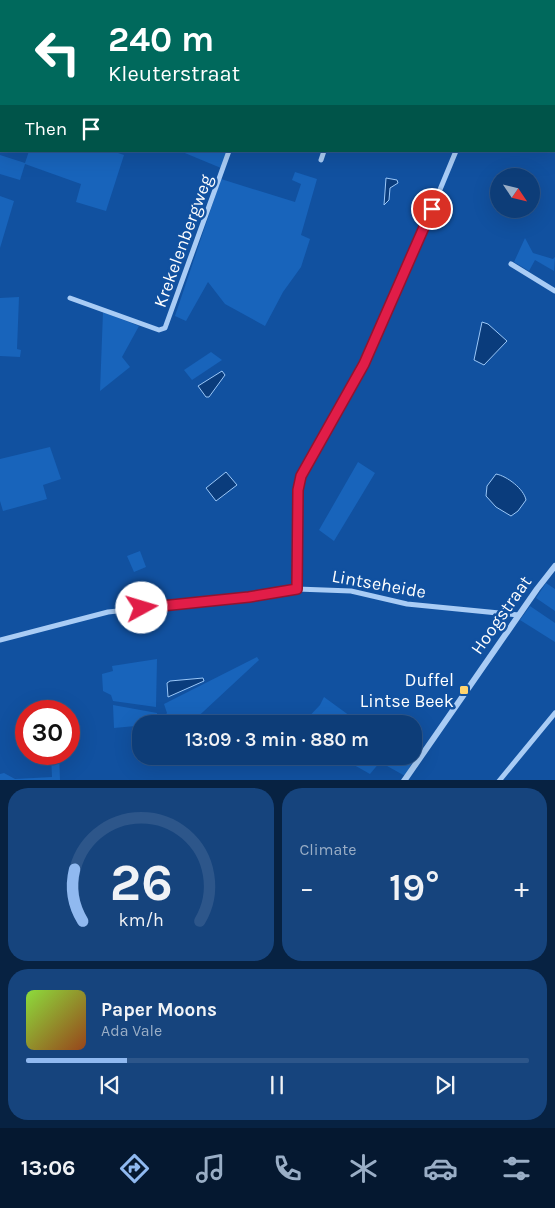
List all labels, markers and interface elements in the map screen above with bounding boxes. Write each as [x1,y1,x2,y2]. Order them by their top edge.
text: 240 m [108,19,214,60]
icon: left [25,20,90,85]
text: Kleuterstraat [108,61,240,87]
icon: arrive [77,115,105,143]
text: Then [25,118,67,140]
north arrow [490,168,540,218]
map controls [490,168,540,218]
street label: Krekelenbergweg [149,171,217,311]
pin [411,188,453,230]
icon: arrive [418,195,446,223]
street label: Lintseheide [330,565,428,603]
street label: Hoogstraat [466,571,536,659]
position arrow [115,581,167,633]
place label: Duffel Lintse Beek [360,669,454,712]
marker: Duffel Lintse Beek [458,684,470,696]
speed limit sign: 30 [15,700,80,765]
text: 13:09 · 3 min · 880 m [185,729,369,751]
text: Climate [300,840,357,859]
text: 26 [109,852,172,913]
text: 19° [389,865,439,910]
text: − [300,871,314,904]
text: + [514,871,529,904]
text: km/h [118,910,163,931]
text: Paper Moons [101,999,217,1021]
text: Ada Vale [101,1021,162,1040]
icon: previous [96,1071,124,1099]
icon: pause [263,1071,291,1099]
icon: next [431,1071,459,1099]
icon: directions [117,1151,152,1186]
icon: music [193,1151,228,1186]
icon: phone [270,1151,305,1186]
icon: climate [346,1151,381,1186]
icon: car [423,1151,458,1186]
icon: filters [499,1151,534,1186]
text: 13:06 [21,1155,75,1181]

